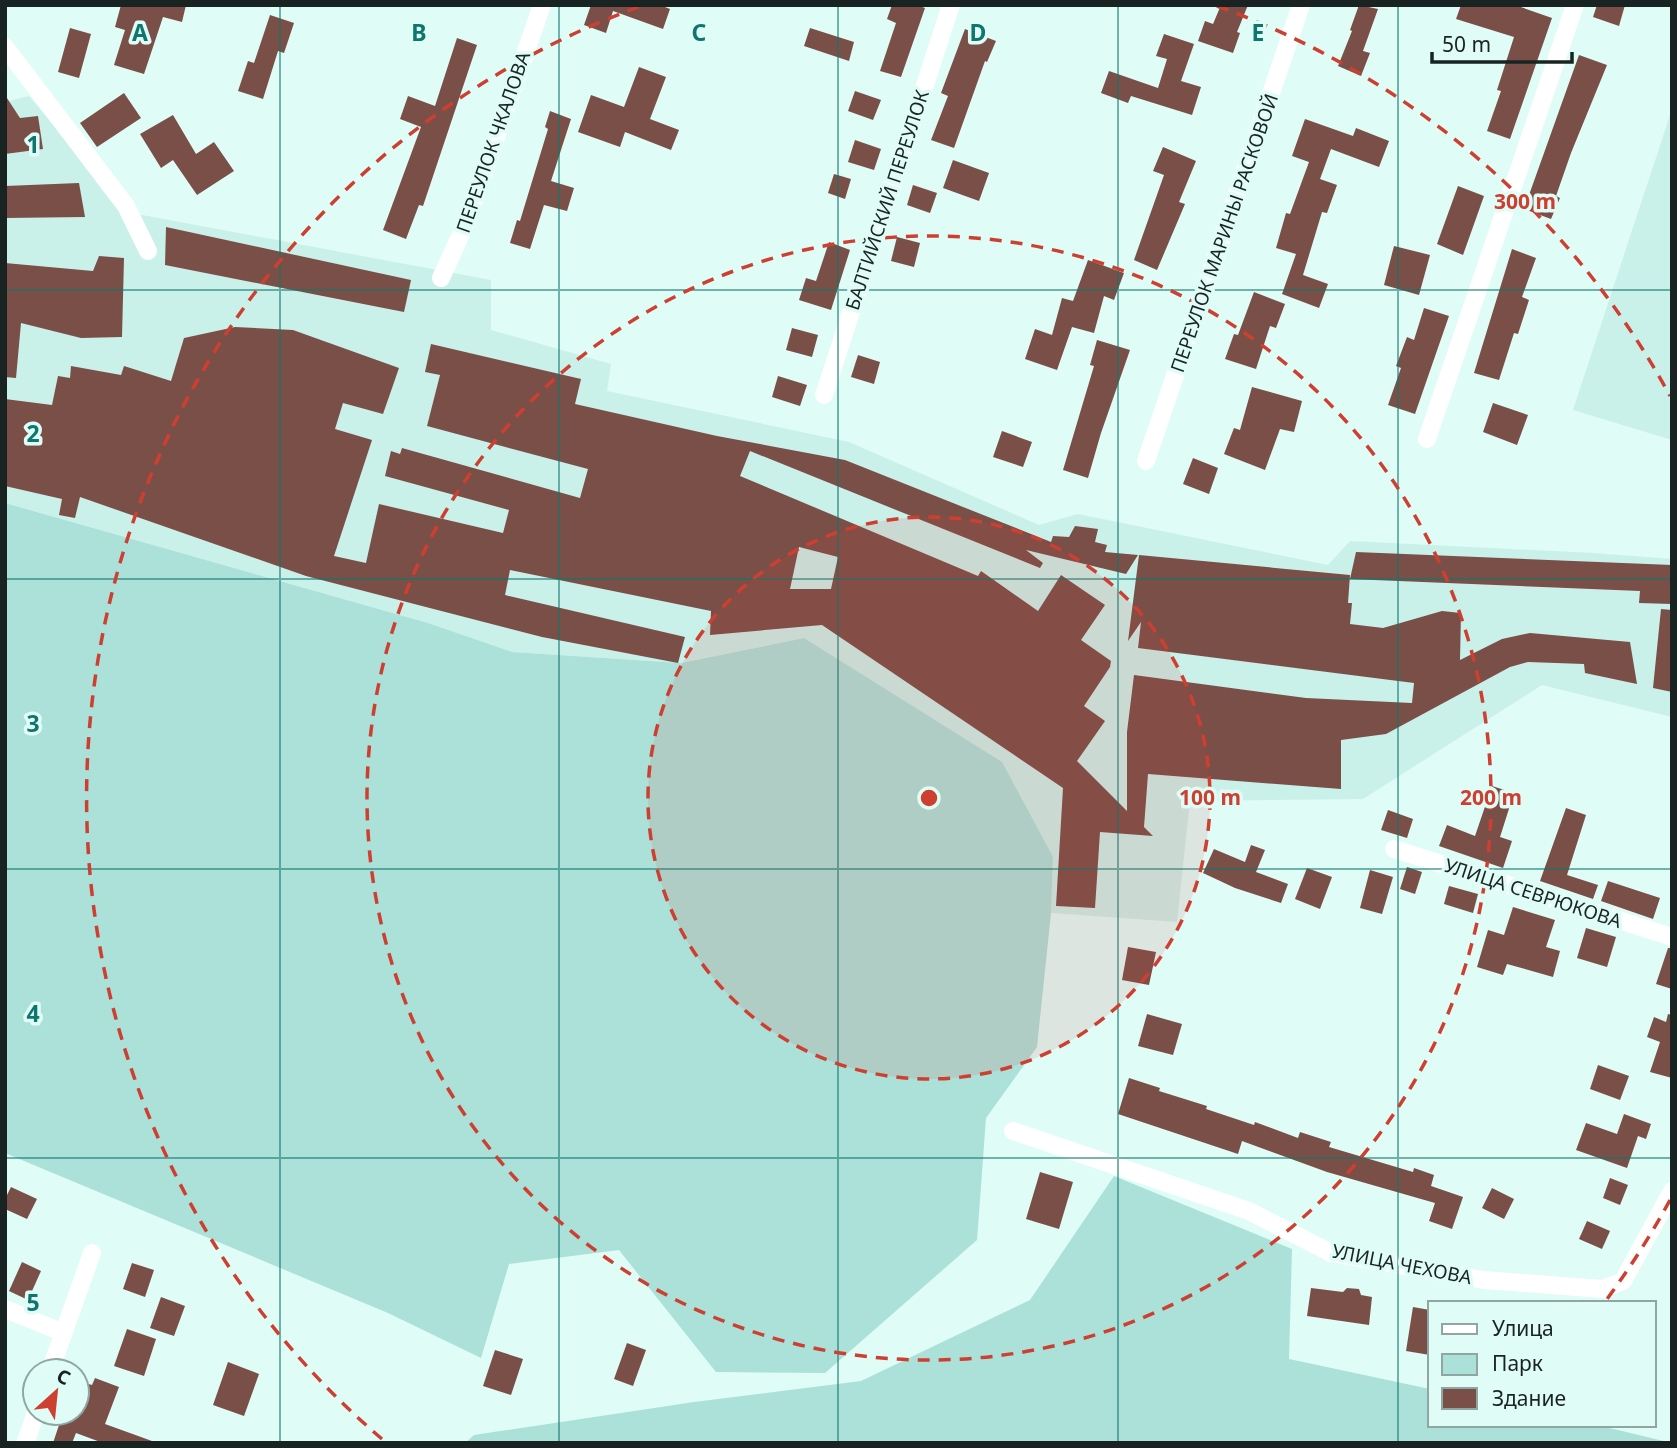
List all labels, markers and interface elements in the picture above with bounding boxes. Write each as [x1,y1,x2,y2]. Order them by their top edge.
text: A [132,16,148,48]
text: B [411,16,427,48]
text: C [692,16,707,48]
text: D [970,16,986,48]
text: E [1252,16,1264,48]
scale bar [1432,21,1572,65]
text: 50 m [1442,30,1491,58]
street label: ПЕРЕУЛОК ЧКАЛОВА [450,47,537,236]
street label: БАЛТИЙСКИЙ ПЕРЕУЛОК [839,86,935,313]
street label: ПЕРЕУЛОК МАРИНЫ РАСКОВОЙ [1164,90,1284,376]
text: 1 [26,128,40,160]
text: 300 m [1494,187,1556,215]
text: 2 [26,417,40,449]
text: 3 [26,707,40,739]
text: 100 m [1179,783,1241,811]
text: 200 m [1460,783,1522,811]
centre of rings [917,786,941,810]
street label: УЛИЦА СЕВРЮКОВА [1441,852,1626,934]
text: 4 [26,997,40,1029]
street label: УЛИЦА ЧЕХОВА [1330,1238,1475,1290]
text: 5 [26,1286,40,1318]
legend [1428,1301,1656,1427]
text: Улица [1492,1314,1554,1342]
text: Парк [1492,1349,1543,1377]
north arrow [21,1357,91,1427]
text: С [52,1362,75,1391]
text: Здание [1492,1384,1566,1412]

